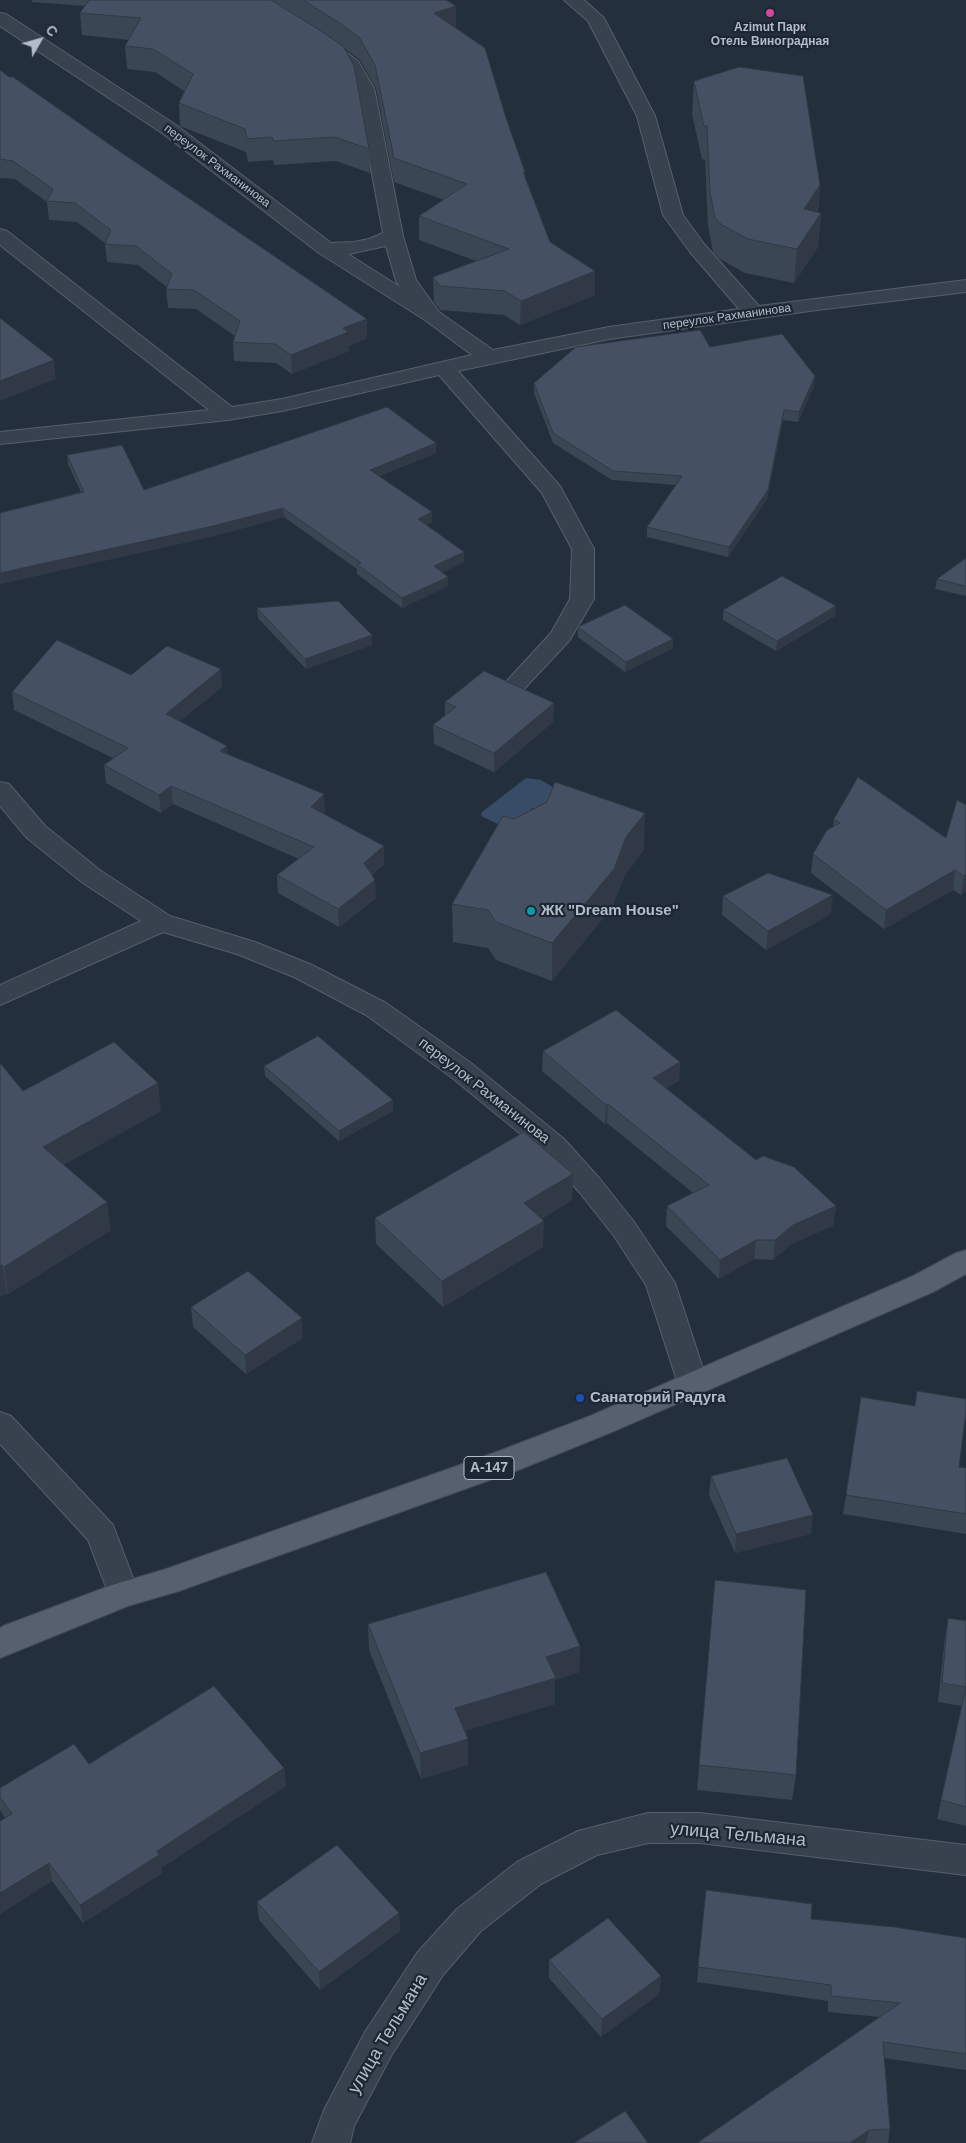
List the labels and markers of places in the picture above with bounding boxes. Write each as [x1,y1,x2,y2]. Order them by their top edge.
marker: Azimut Парк Отель Виноградная [764,7,776,19]
place label: Azimut Парк Отель Виноградная [711,21,829,49]
place label: ЖК "Dream House" [541,902,679,920]
marker: ЖК "Dream House" [525,905,537,917]
place label: Санаторий Радуга [590,1389,726,1407]
marker: Санаторий Радуга [574,1392,586,1404]

